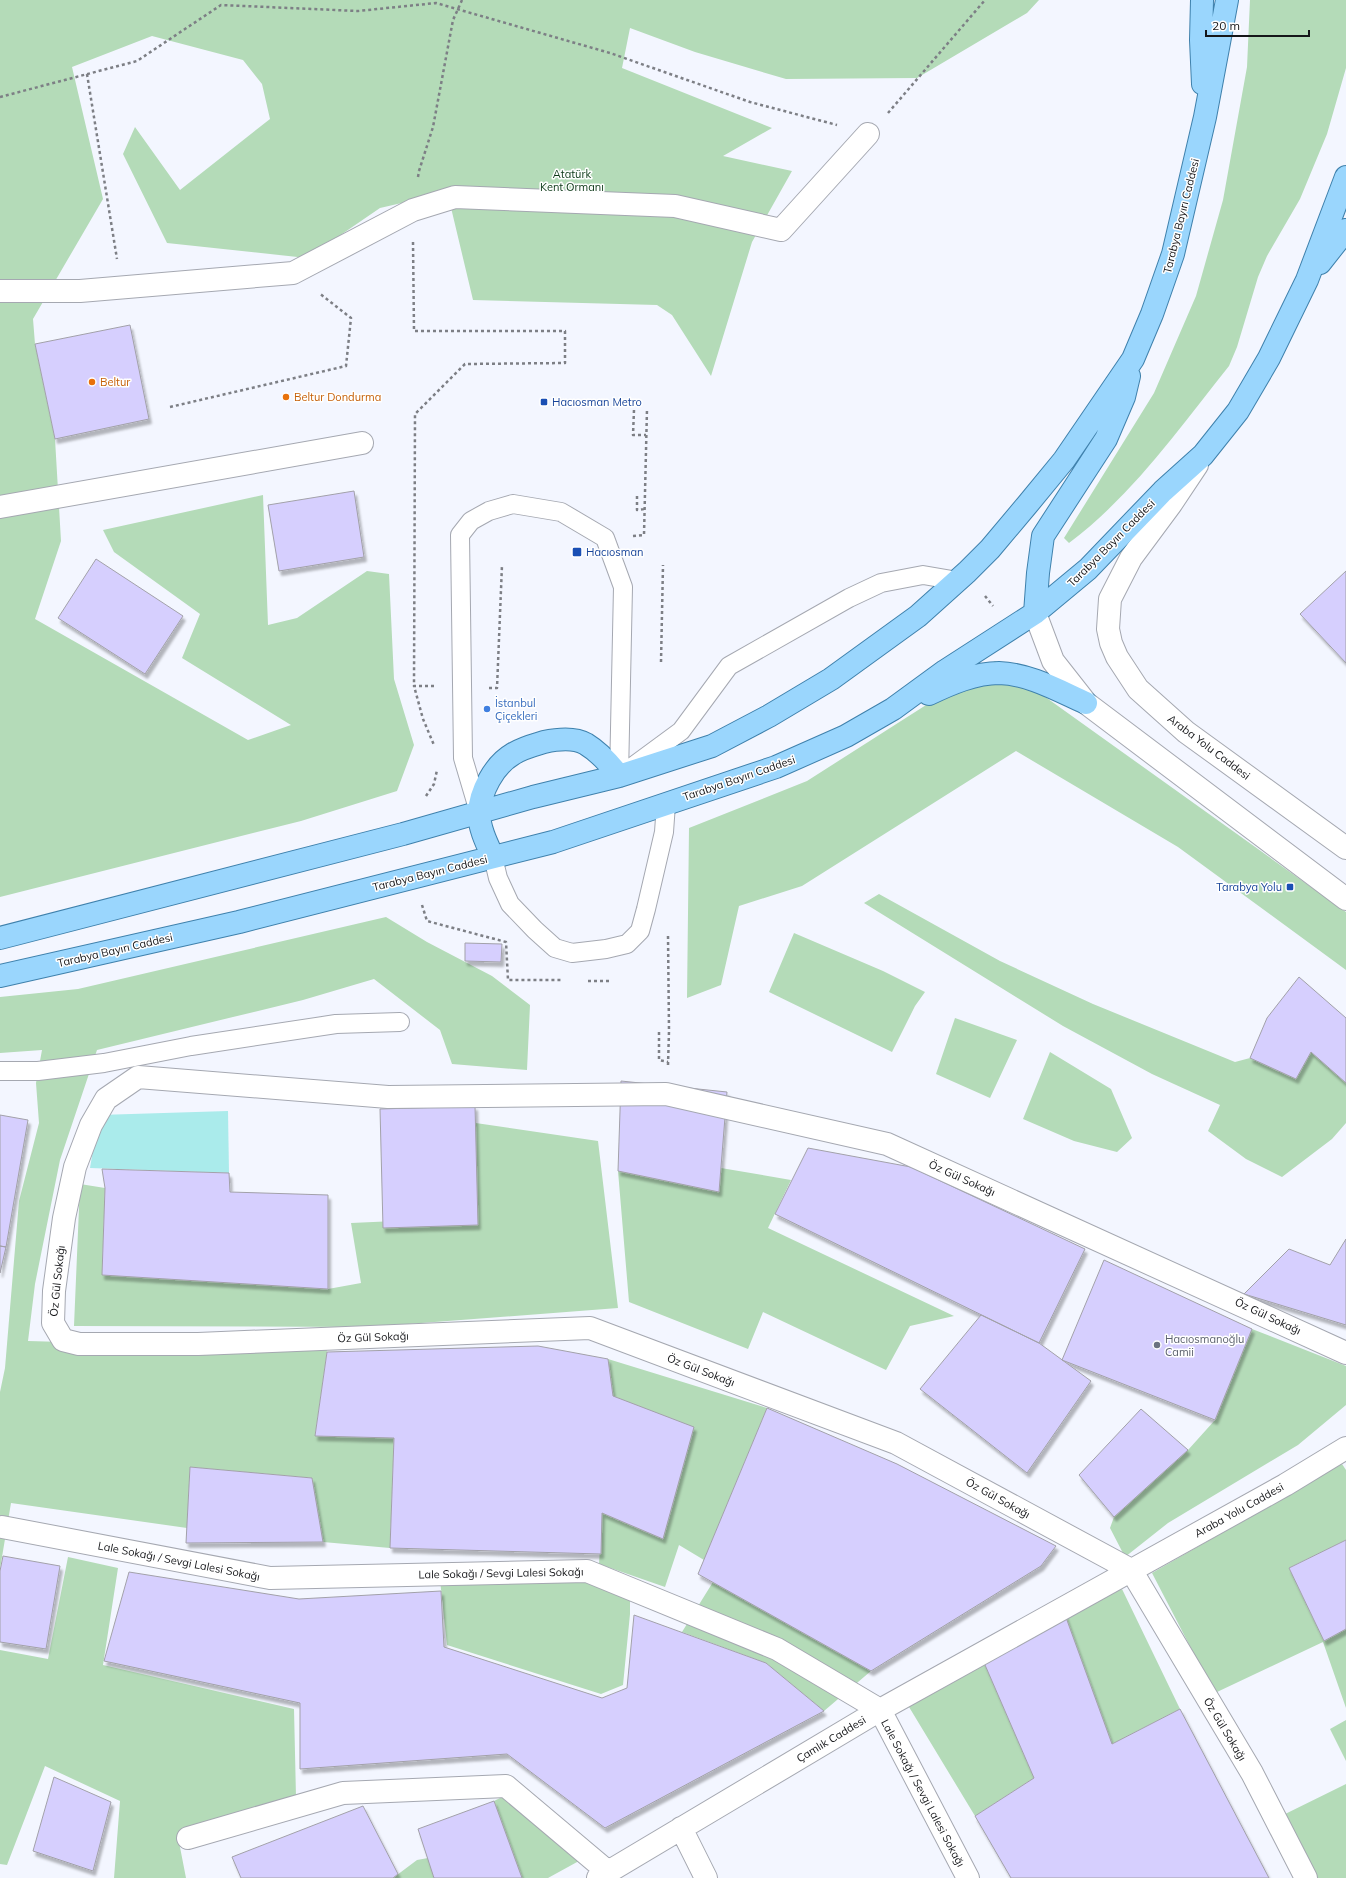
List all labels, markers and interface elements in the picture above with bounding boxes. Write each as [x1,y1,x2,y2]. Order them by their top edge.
scale bar [1206,12,1309,38]
text: 20 m [1212,18,1240,33]
street label: Tarabya Bayırı Caddesi [1160,157,1202,275]
park label: Atatürk Kent Ormanı [540,167,604,194]
place label: Beltur [100,375,130,389]
marker: Beltur [87,377,97,387]
place label: Beltur Dondurma [294,390,381,404]
marker: Beltur Dondurma [281,392,291,402]
place label: Hacıosman Metro [552,395,642,409]
marker: Hacıosman Metro [539,397,549,407]
street label: Tarabya Bayırı Caddesi [1064,496,1158,590]
place label: Hacıosman [586,545,644,559]
marker: Hacıosman [571,546,583,558]
place label: İstanbul Çiçekleri [495,696,537,723]
marker: İstanbul Çiçekleri [482,704,492,714]
street label: Araba Yolu Caddesi [1165,711,1253,783]
street label: Tarabya Bayırı Caddesi [681,752,797,804]
street label: Tarabya Bayırı Caddesi [371,852,489,894]
place label: Tarabya Yolu [1216,880,1282,894]
marker: Tarabya Yolu [1285,882,1295,892]
street label: Tarabya Bayırı Caddesi [56,930,174,970]
street label: Öz Gül Sokağı [926,1157,998,1199]
street label: Öz Gül Sokağı [46,1245,68,1317]
street label: Öz Gül Sokağı [1233,1295,1303,1337]
street label: Öz Gül Sokağı [337,1329,409,1345]
place label: Hacıosmanoğlu Camii [1165,1332,1244,1359]
marker: Hacıosmanoğlu Camii [1152,1340,1162,1350]
street label: Öz Gül Sokağı [665,1351,737,1389]
street label: Öz Gül Sokağı [963,1475,1033,1521]
street label: Araba Yolu Caddesi [1192,1480,1286,1540]
street label: Lale Sokağı / Sevgi Lalesi Sokağı [97,1538,261,1584]
street label: Lale Sokağı / Sevgi Lalesi Sokağı [418,1565,584,1581]
street label: Öz Gül Sokağı [1201,1695,1249,1763]
street label: Çamlık Caddesi [794,1713,868,1765]
street label: Lale Sokağı / Sevgi Lalesi Sokağı [878,1717,968,1869]

